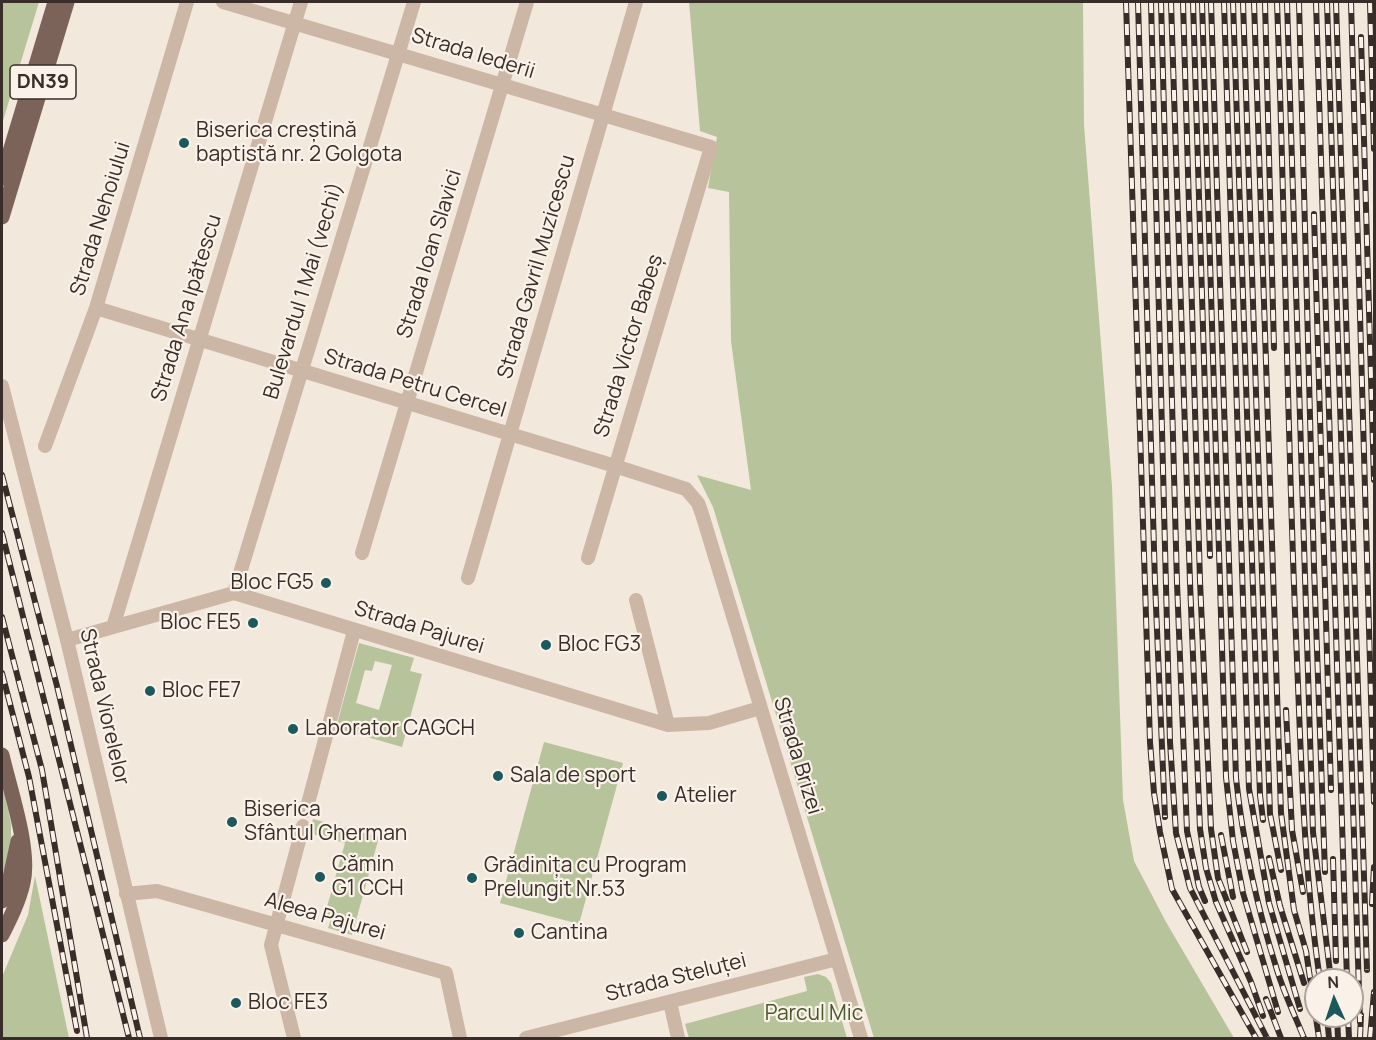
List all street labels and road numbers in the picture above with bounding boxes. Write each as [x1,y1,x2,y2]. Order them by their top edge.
street label: Strada Iederii [408,23,538,85]
road number: DN39 [10,65,76,99]
street label: Strada Nehoiului [66,139,136,299]
street label: Strada Gavril Muzicescu [493,152,581,382]
street label: Strada Ioan Slavici [392,167,468,341]
street label: Bulevardul 1 Mai (vechi) [259,180,349,402]
street label: Strada Ana Ipătescu [147,211,227,405]
street label: Strada Victor Babeș [589,252,669,440]
street label: Strada Petru Cercel [321,344,509,424]
street label: Strada Pajurei [351,596,487,660]
street label: Strada Viorelelor [74,626,134,788]
street label: Strada Brizei [767,694,827,818]
street label: Aleea Pajurei [262,888,388,946]
street label: Strada Steluței [603,948,749,1008]

